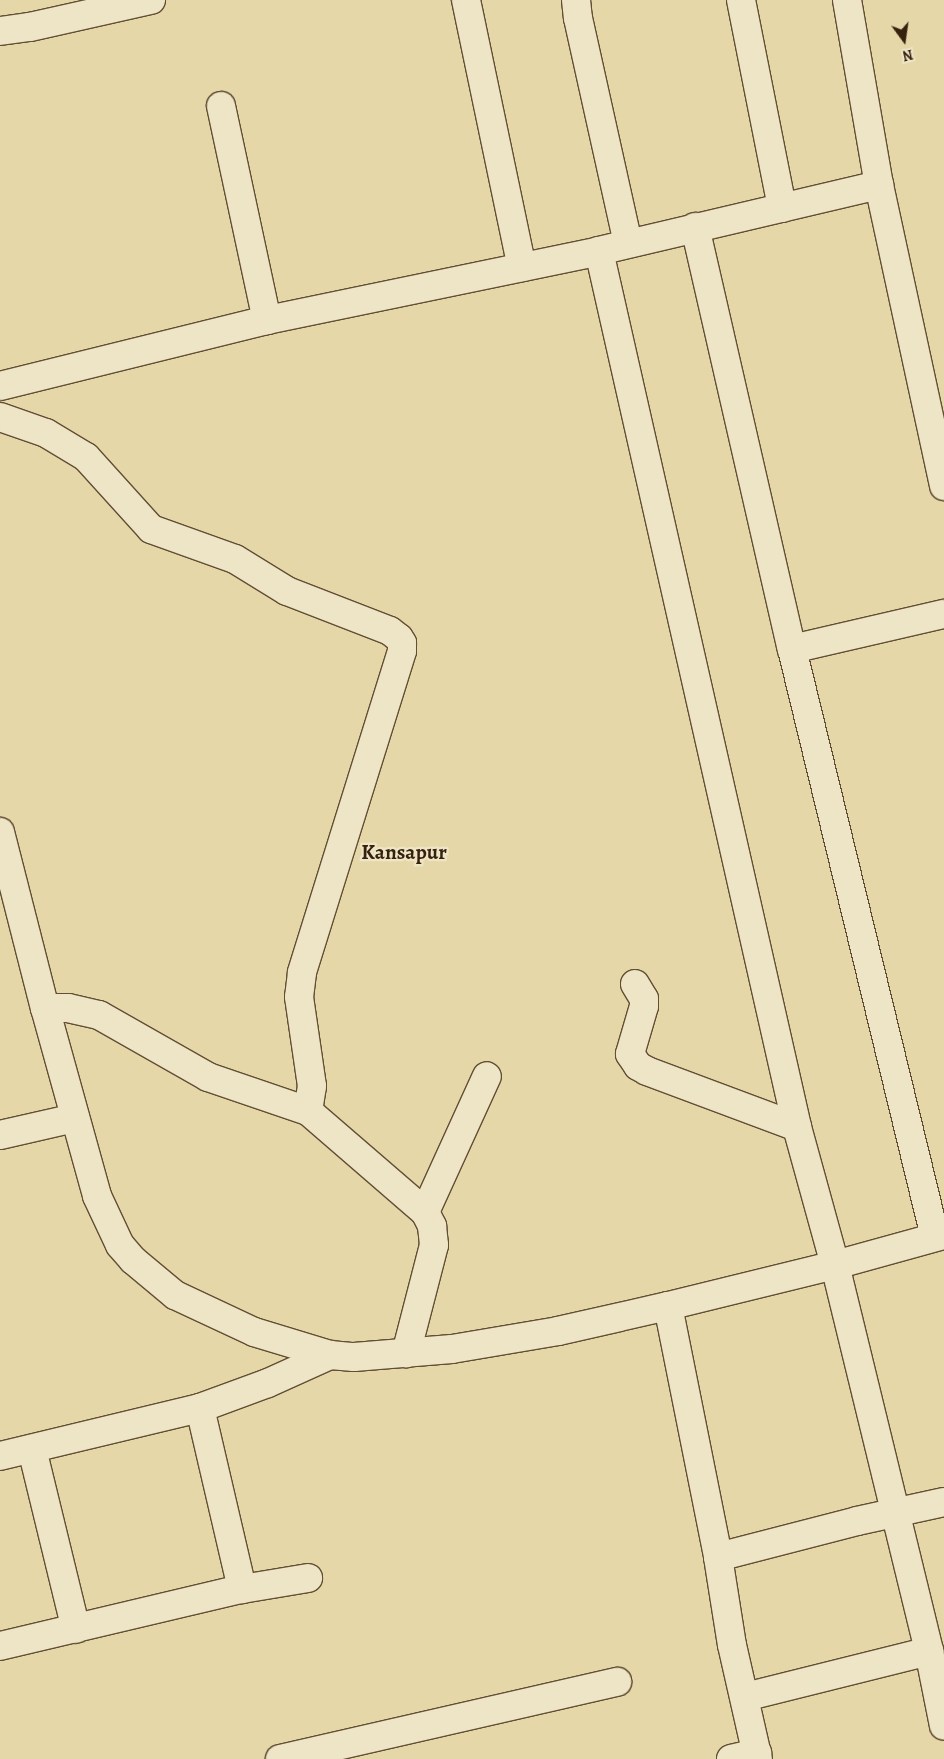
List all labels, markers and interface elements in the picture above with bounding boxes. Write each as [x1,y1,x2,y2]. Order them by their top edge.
north arrow [879,15,929,65]
text: N [901,45,915,65]
district label: Kansapur [361,839,447,865]

